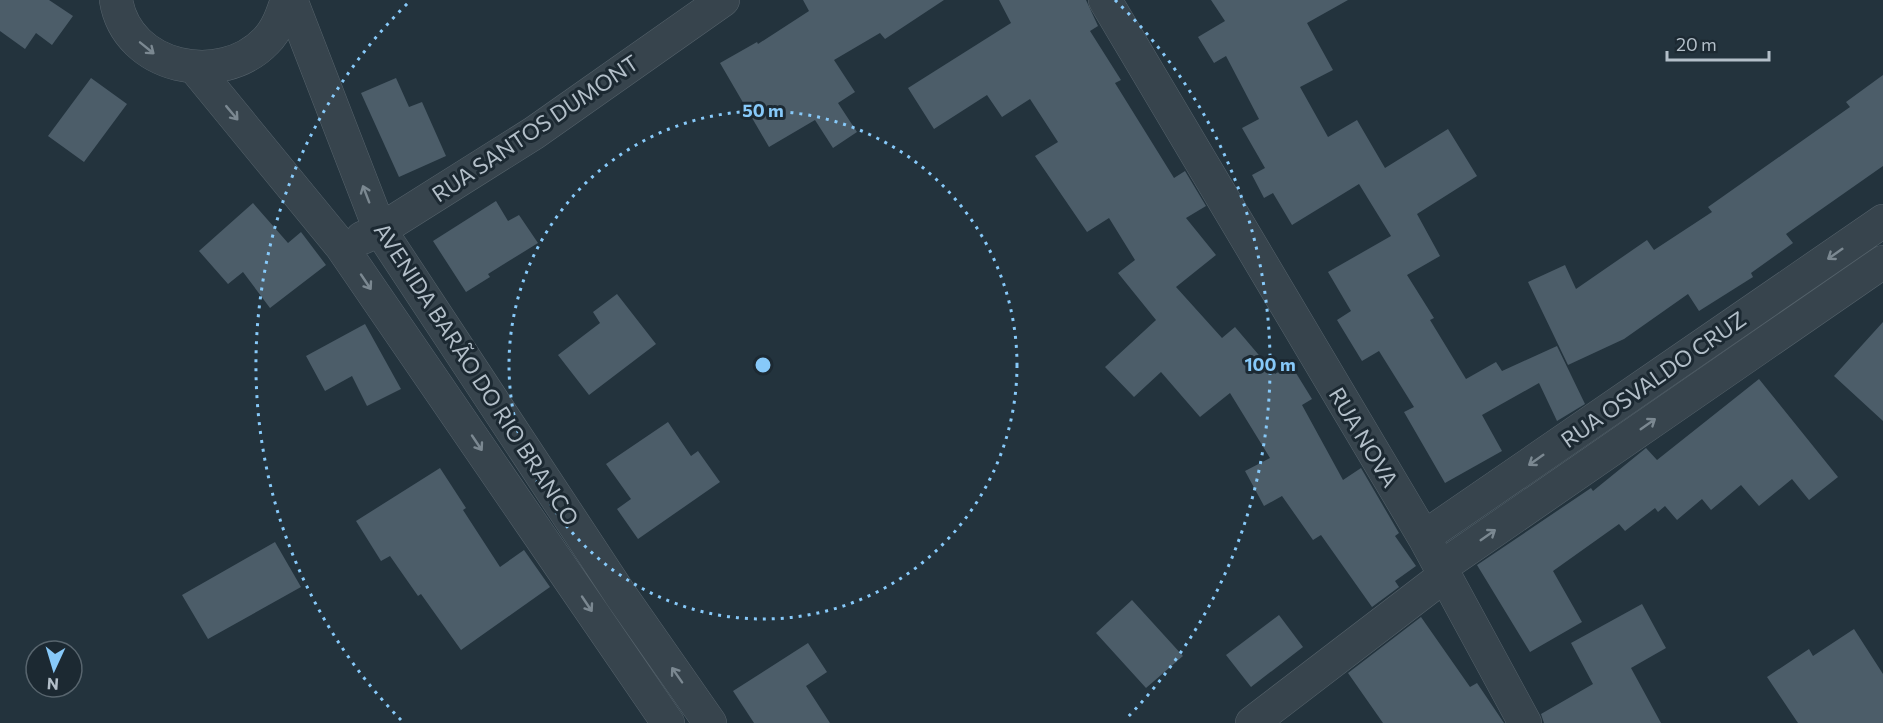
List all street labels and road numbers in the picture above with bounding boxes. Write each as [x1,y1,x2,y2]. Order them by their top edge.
street label: RUA SANTOS DUMONT [426,49,644,207]
street label: AVENIDA BARÃO DO RIO BRANCO [369,218,585,530]
street label: RUA OSVALDO CRUZ [1555,305,1751,453]
street label: RUA NOVA [1324,382,1404,492]

